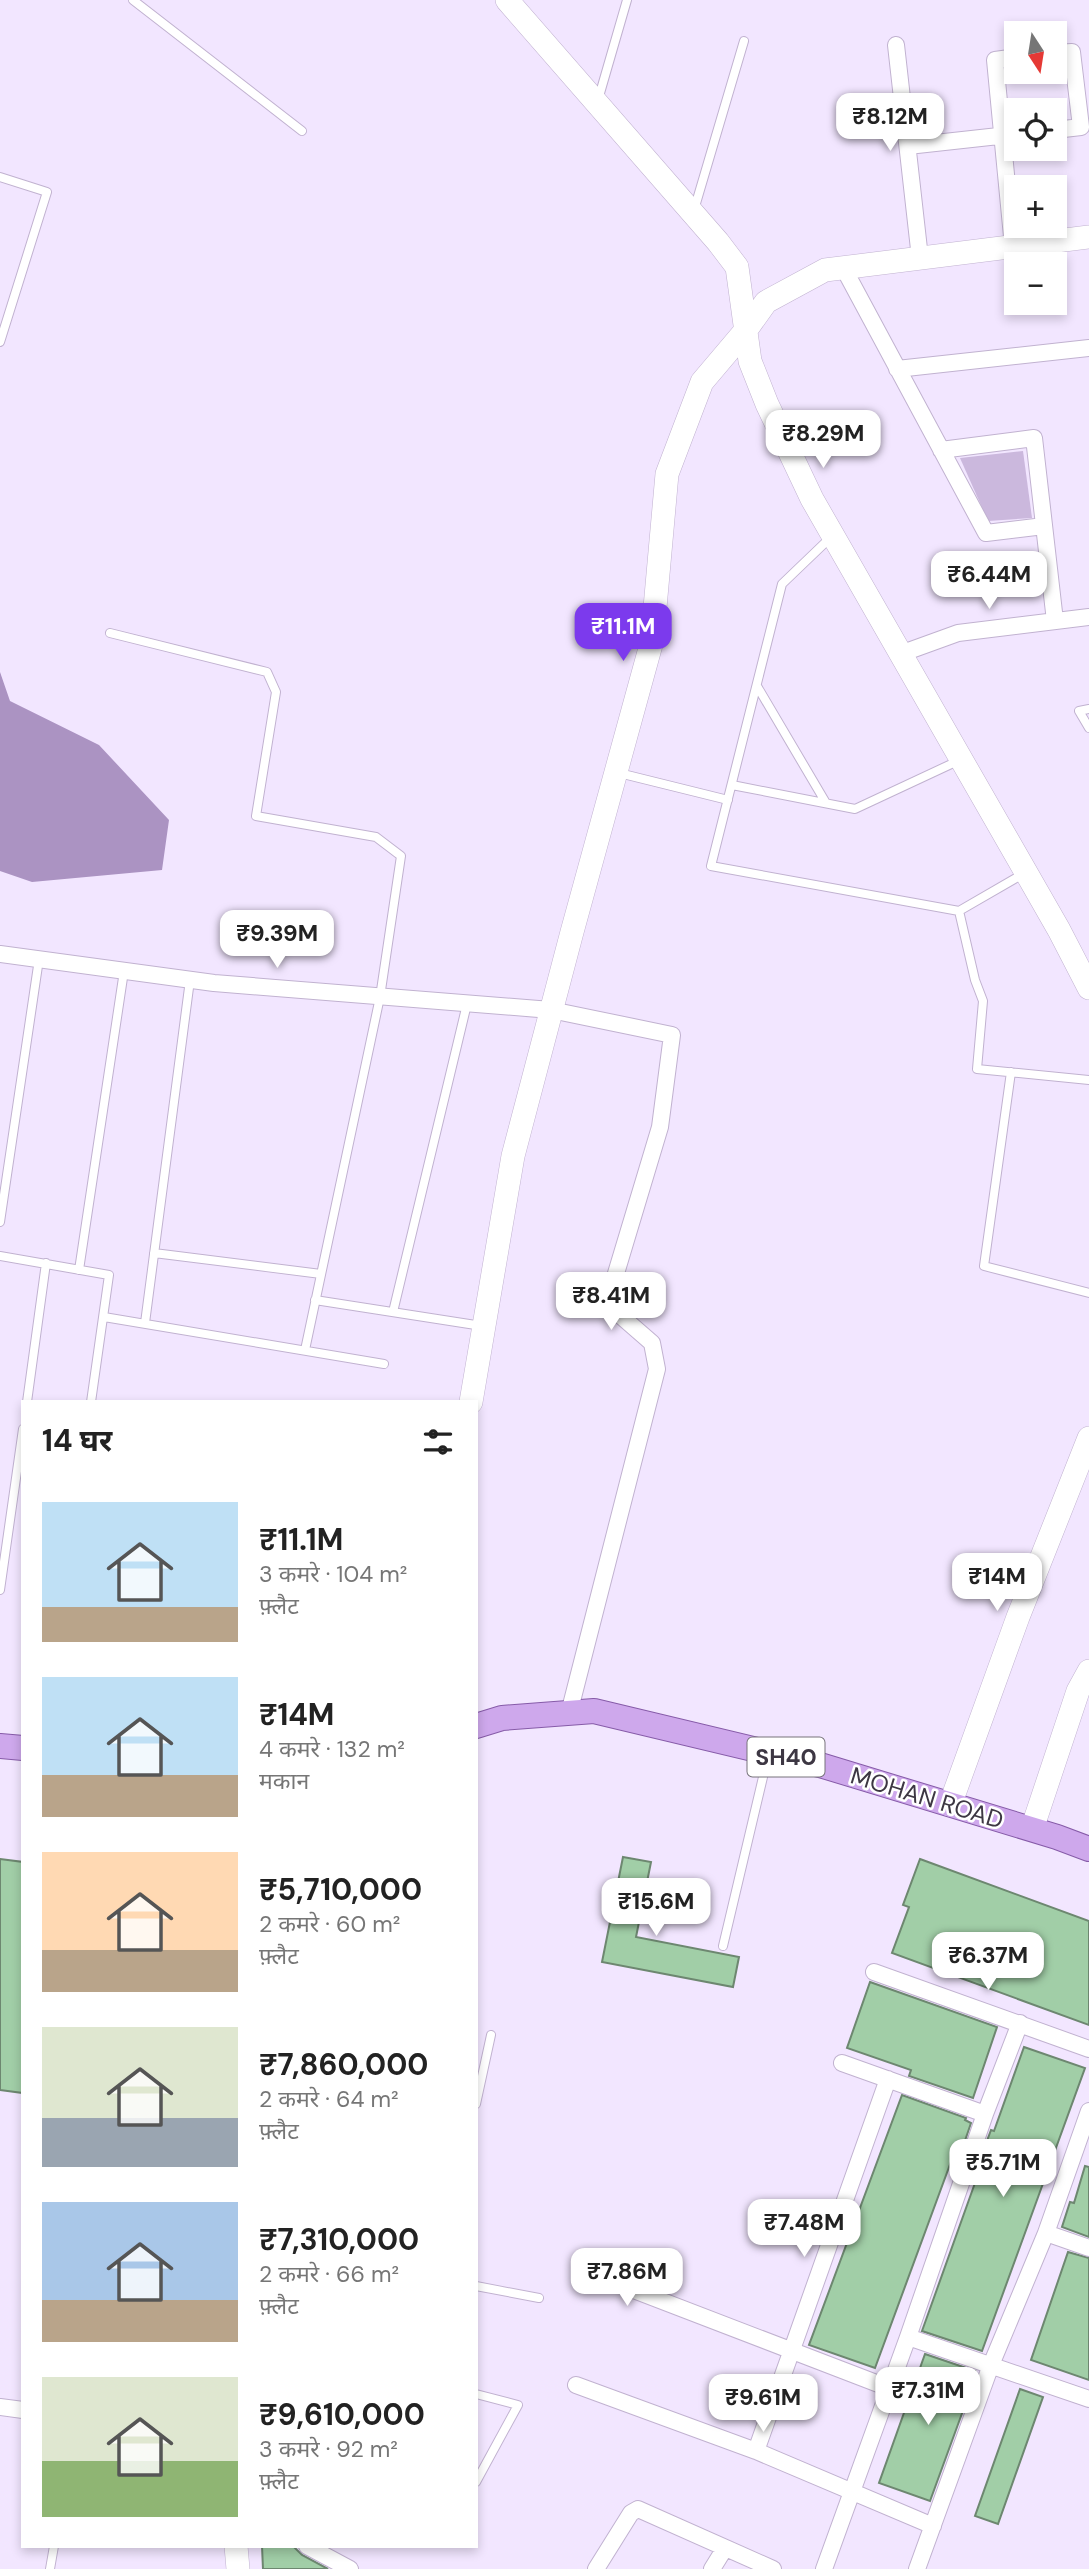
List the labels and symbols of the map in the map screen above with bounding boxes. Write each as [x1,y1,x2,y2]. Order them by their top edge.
north arrow [1004,21,1068,84]
pin: ₹8.12M [833,94,947,153]
pin: ₹8.29M [766,410,880,470]
pin: ₹6.44M [932,552,1046,611]
pin: ₹11.1M [566,604,680,663]
pin: ₹9.39M [220,911,334,970]
pin: ₹8.41M [554,1272,668,1332]
pin: ₹14M [956,1554,1038,1613]
road number: SH40 [748,1738,824,1776]
street label: MOHAN ROAD [847,1760,1007,1835]
pin: ₹15.6M [599,1878,713,1938]
pin: ₹6.37M [931,1932,1045,1992]
pin: ₹5.71M [946,2140,1060,2199]
pin: ₹7.48M [747,2200,861,2259]
pin: ₹7.86M [570,2248,684,2308]
pin: ₹7.31M [871,2368,985,2427]
pin: ₹9.61M [706,2374,820,2434]

